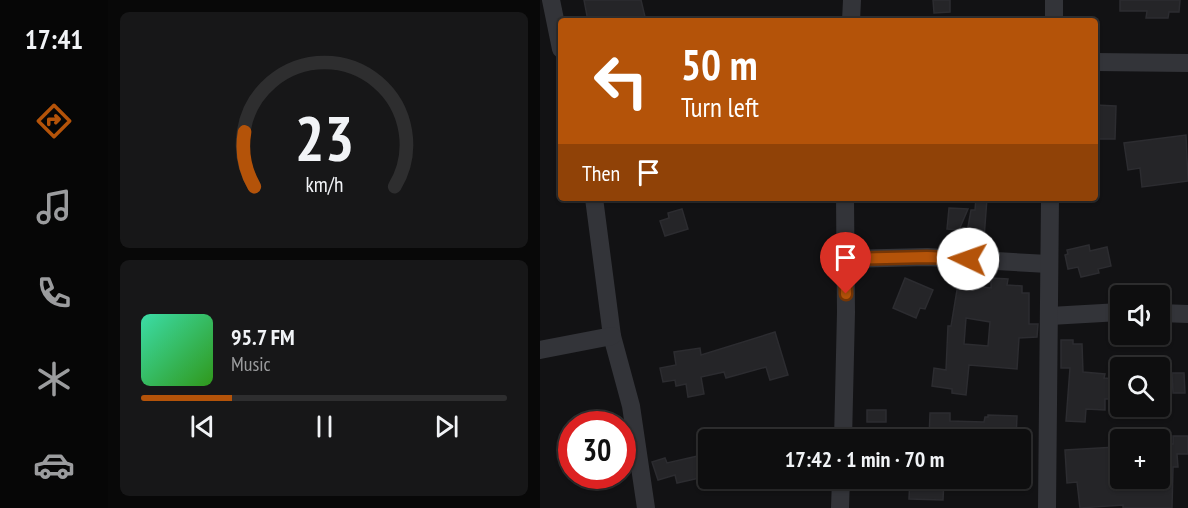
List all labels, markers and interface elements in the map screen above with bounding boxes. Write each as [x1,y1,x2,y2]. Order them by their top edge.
text: 17:41 [25,22,83,56]
text: 50 m [681,37,758,92]
icon: left [582,42,660,120]
text: Turn left [681,90,759,124]
text: 23 [294,97,354,178]
icon: directions [33,100,75,142]
icon: arrive [632,156,665,189]
text: Then [582,159,620,187]
text: km/h [305,170,343,198]
icon: music [33,186,75,228]
position arrow [936,227,1000,291]
pin [820,232,871,294]
icon: arrive [829,241,862,274]
icon: phone [33,272,75,314]
map controls [1110,285,1170,489]
button: sound [1110,285,1170,345]
text: 95.7 FM [231,323,295,351]
text: Music [231,351,271,377]
button: search [1110,357,1170,417]
icon: climate [33,358,75,400]
icon: previous [186,410,219,443]
icon: pause [308,410,341,443]
icon: next [430,410,463,443]
speed limit sign: 30 [558,411,636,489]
button: + [1110,429,1170,489]
icon: car [33,444,75,486]
text: 17:42 · 1 min · 70 m [785,445,944,473]

